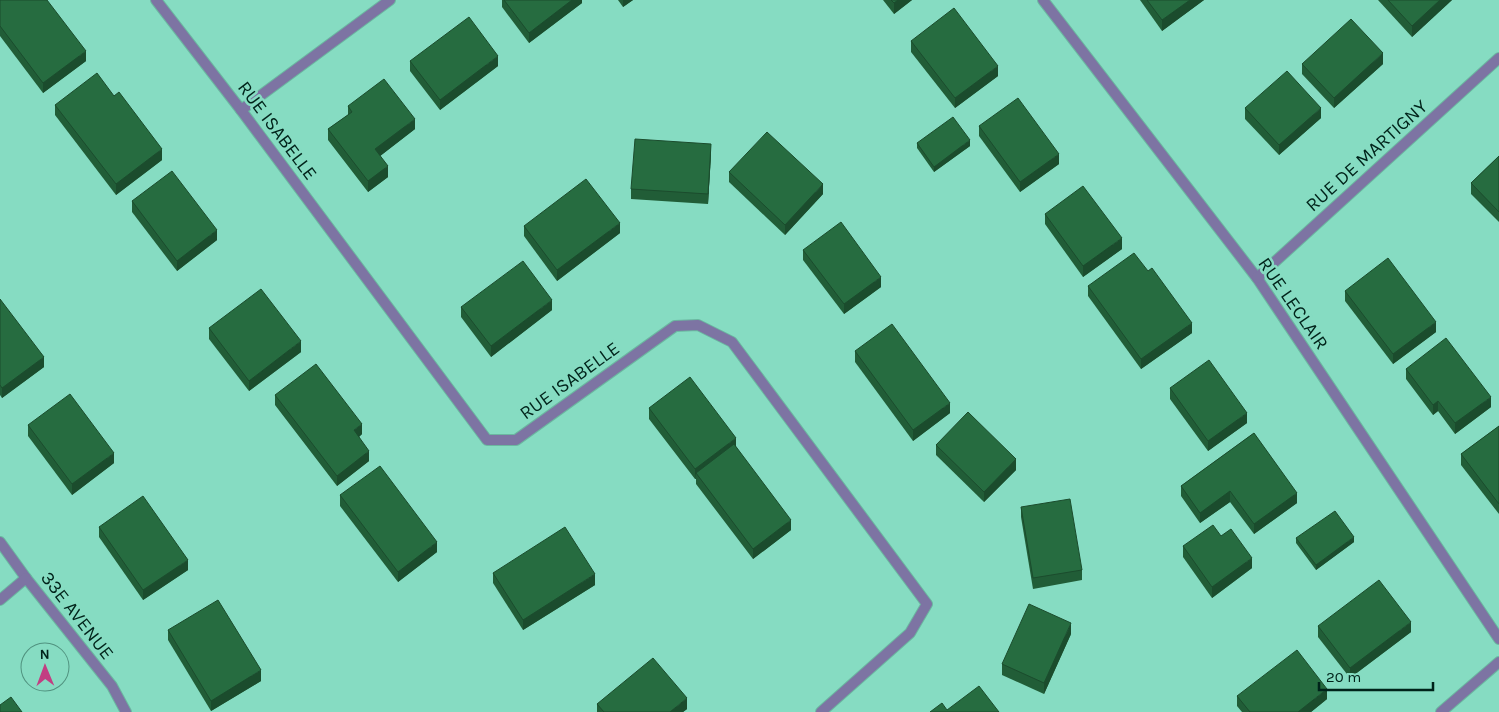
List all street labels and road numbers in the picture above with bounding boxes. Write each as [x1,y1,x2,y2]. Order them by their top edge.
street label: RUE ISABELLE [233,77,321,184]
street label: RUE DE MARTIGNY [1301,95,1432,216]
street label: RUE LECLAIR [1253,253,1333,354]
street label: RUE ISABELLE [515,337,624,424]
street label: 33E AVENUE [37,566,119,664]

